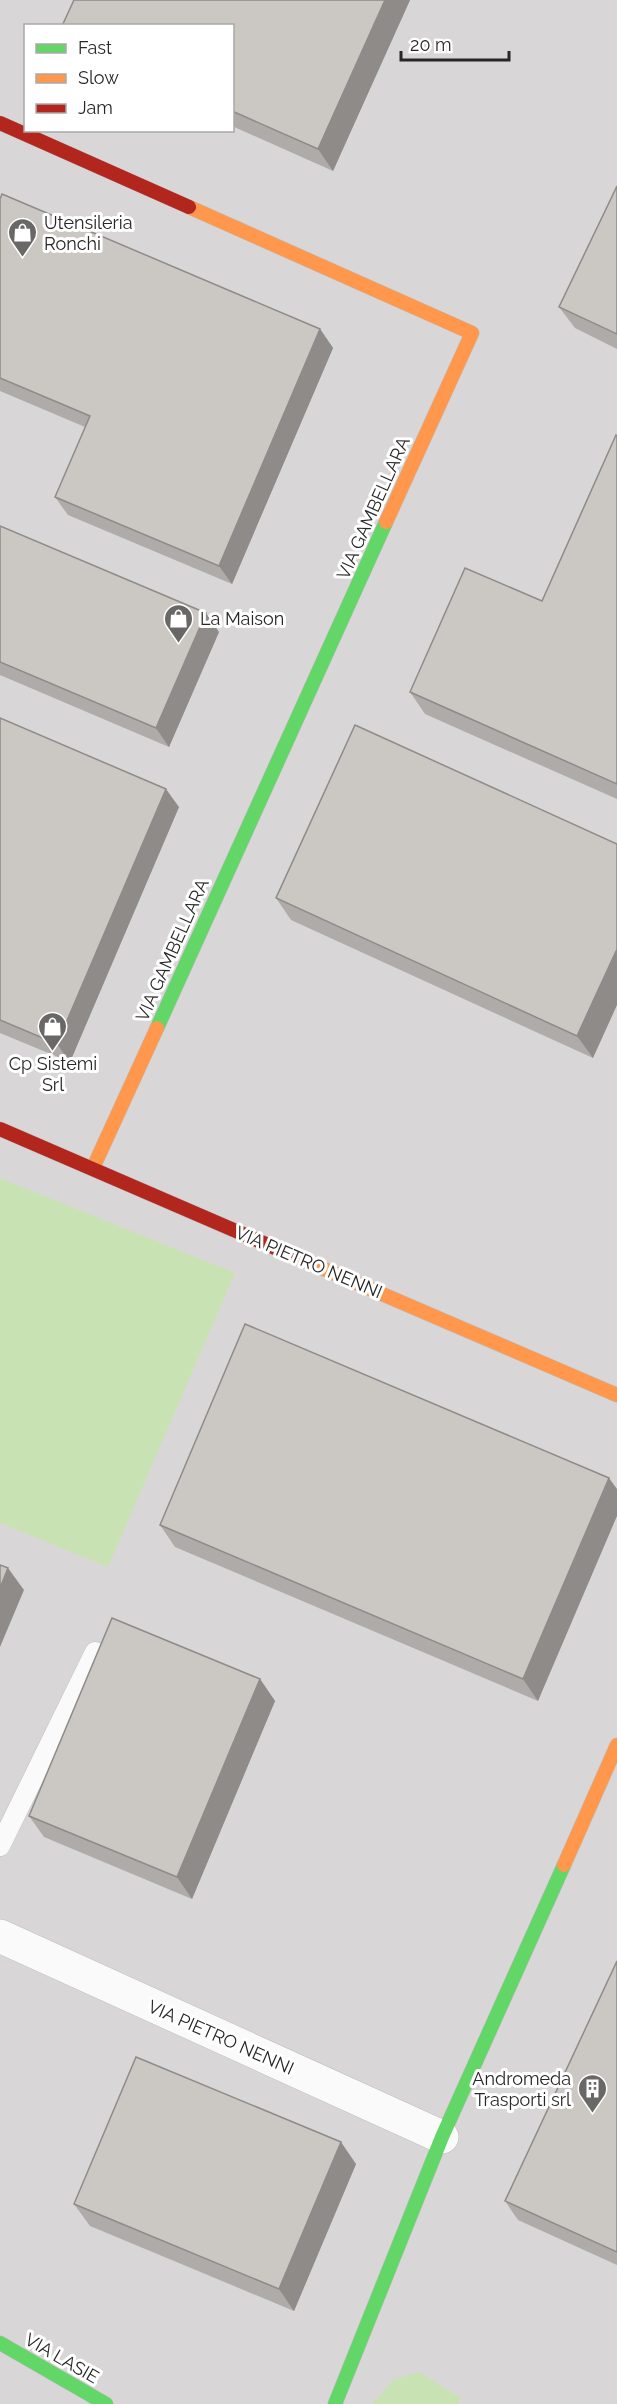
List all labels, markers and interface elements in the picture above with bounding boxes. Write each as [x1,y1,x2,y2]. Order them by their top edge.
legend [24,24,234,132]
scale bar [401,24,509,62]
text: 20 m [410,34,452,55]
text: Fast [78,37,112,58]
text: Slow [78,67,119,88]
text: Jam [78,97,113,118]
place label: Utensileria Ronchi [44,212,133,254]
shop icon: Utensileria Ronchi [7,216,39,258]
street label: VIA GAMBELLARA [332,434,414,582]
shop icon: La Maison [163,602,195,644]
place label: La Maison [200,608,284,629]
street label: VIA GAMBELLARA [131,876,213,1024]
shop icon: Cp Sistemi Srl [37,1010,69,1052]
place label: Cp Sistemi Srl [9,1053,97,1095]
street label: VIA PIETRO NENNI [232,1222,386,1302]
street label: VIA PIETRO NENNI [145,1995,297,2079]
place label: Andromeda Trasporti srl [472,2068,571,2110]
building icon: Andromeda Trasporti srl [576,2072,608,2114]
street label: VIA LASIE [21,2328,103,2388]

